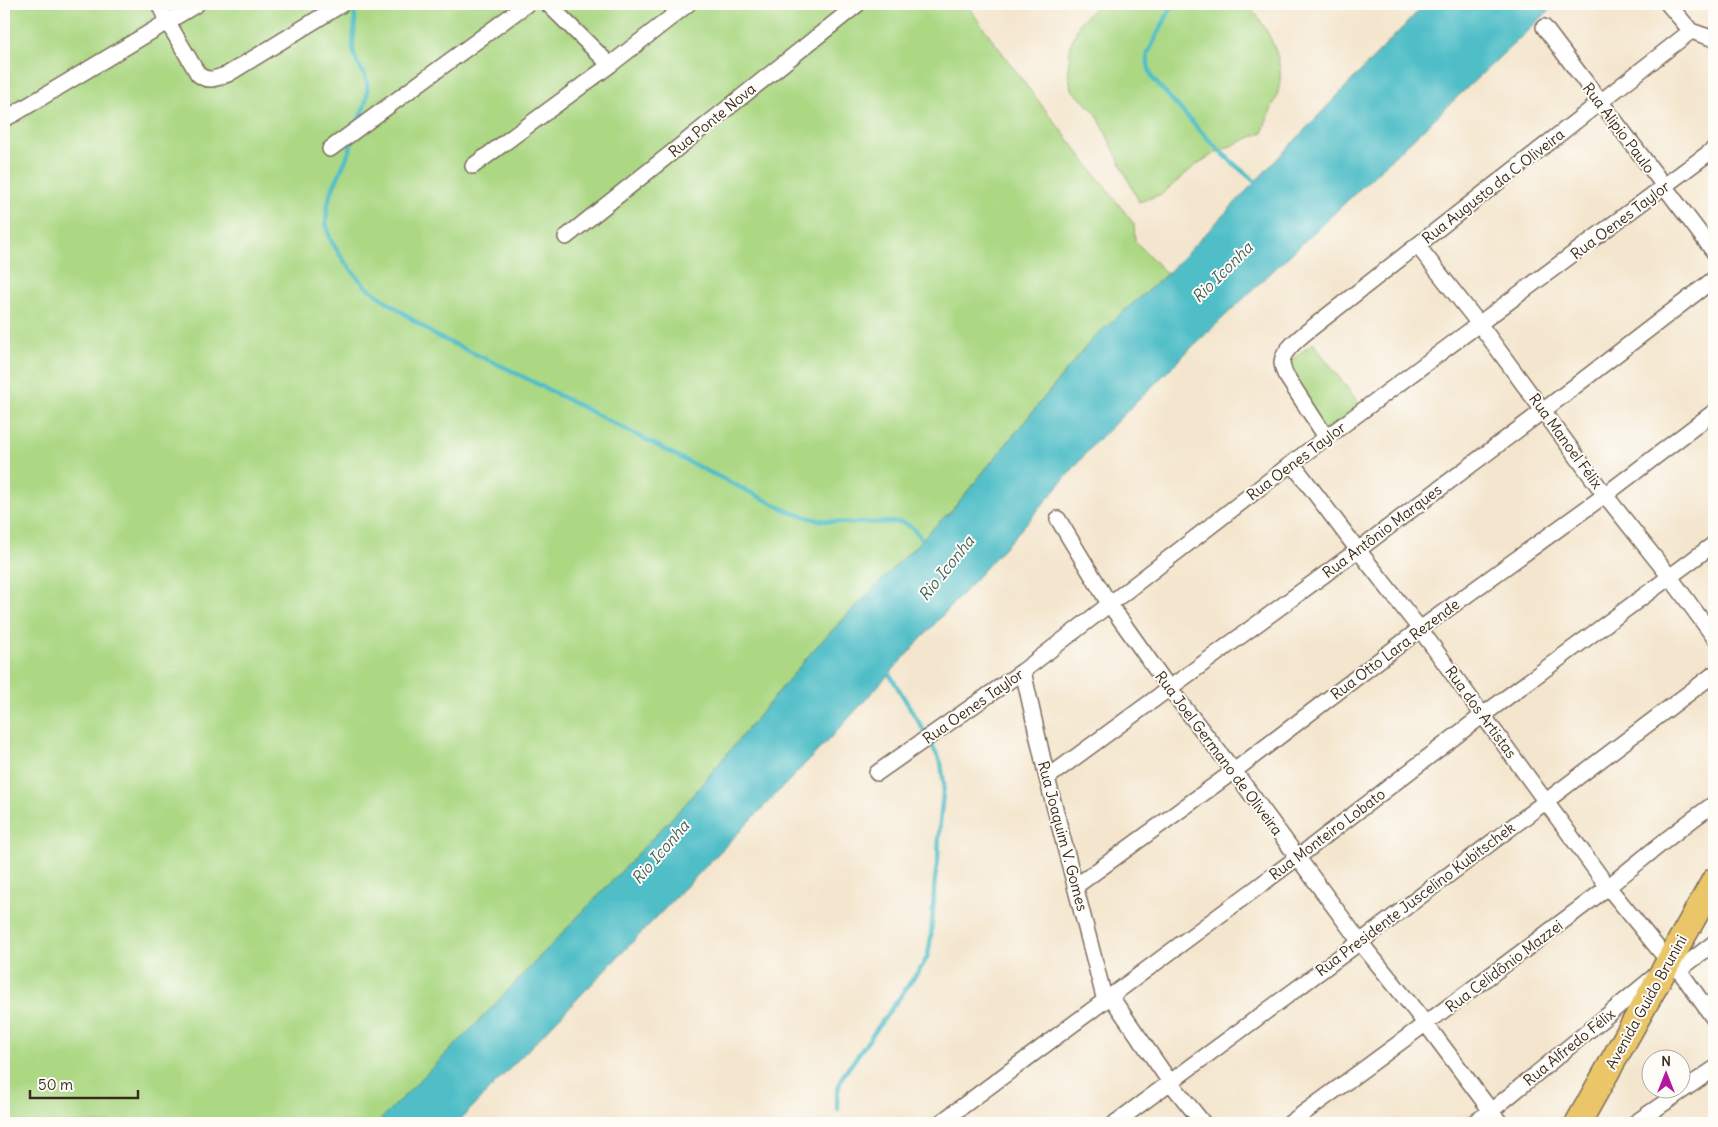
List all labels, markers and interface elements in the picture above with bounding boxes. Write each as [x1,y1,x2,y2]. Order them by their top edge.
street label: Rua Ponte Nova [664,79,760,161]
street label: Rua Alipio Paulo [1579,79,1659,177]
street label: Rua Augusto da C Oliveira [1418,124,1568,248]
street label: Rua Oenes Taylor [1567,177,1673,263]
water label: Rio Iconha [1187,237,1257,307]
street label: Rua Manoel Félix [1525,390,1607,493]
street label: Rua Oenes Taylor [1243,418,1349,504]
street label: Rua Antônio Marques [1319,480,1446,582]
water label: Rio Iconha [914,531,979,605]
street label: Rua Otto Lara Rezende [1327,594,1463,704]
street label: Rua dos Artistas [1441,662,1521,762]
street label: Rua Oenes Taylor [919,664,1027,748]
street label: Rua Joel Germano de Oliveira [1151,667,1287,839]
street label: Rua Joaquim V. Gomes [1034,759,1092,913]
street label: Rua Monteiro Lobato [1265,784,1389,884]
water label: Rio Iconha [627,815,694,888]
street label: Rua Presidente Juscelino Kubitschek [1312,818,1519,980]
street label: Rua Celidônio Mazzei [1442,916,1566,1016]
street label: Avenida Guido Brunini [1601,932,1691,1072]
street label: Rua Alfredo Félix [1519,1004,1619,1090]
north arrow [1640,1050,1690,1100]
text: N [1661,1052,1671,1070]
scale bar [30,1067,138,1099]
text: 50 m [38,1075,73,1094]

